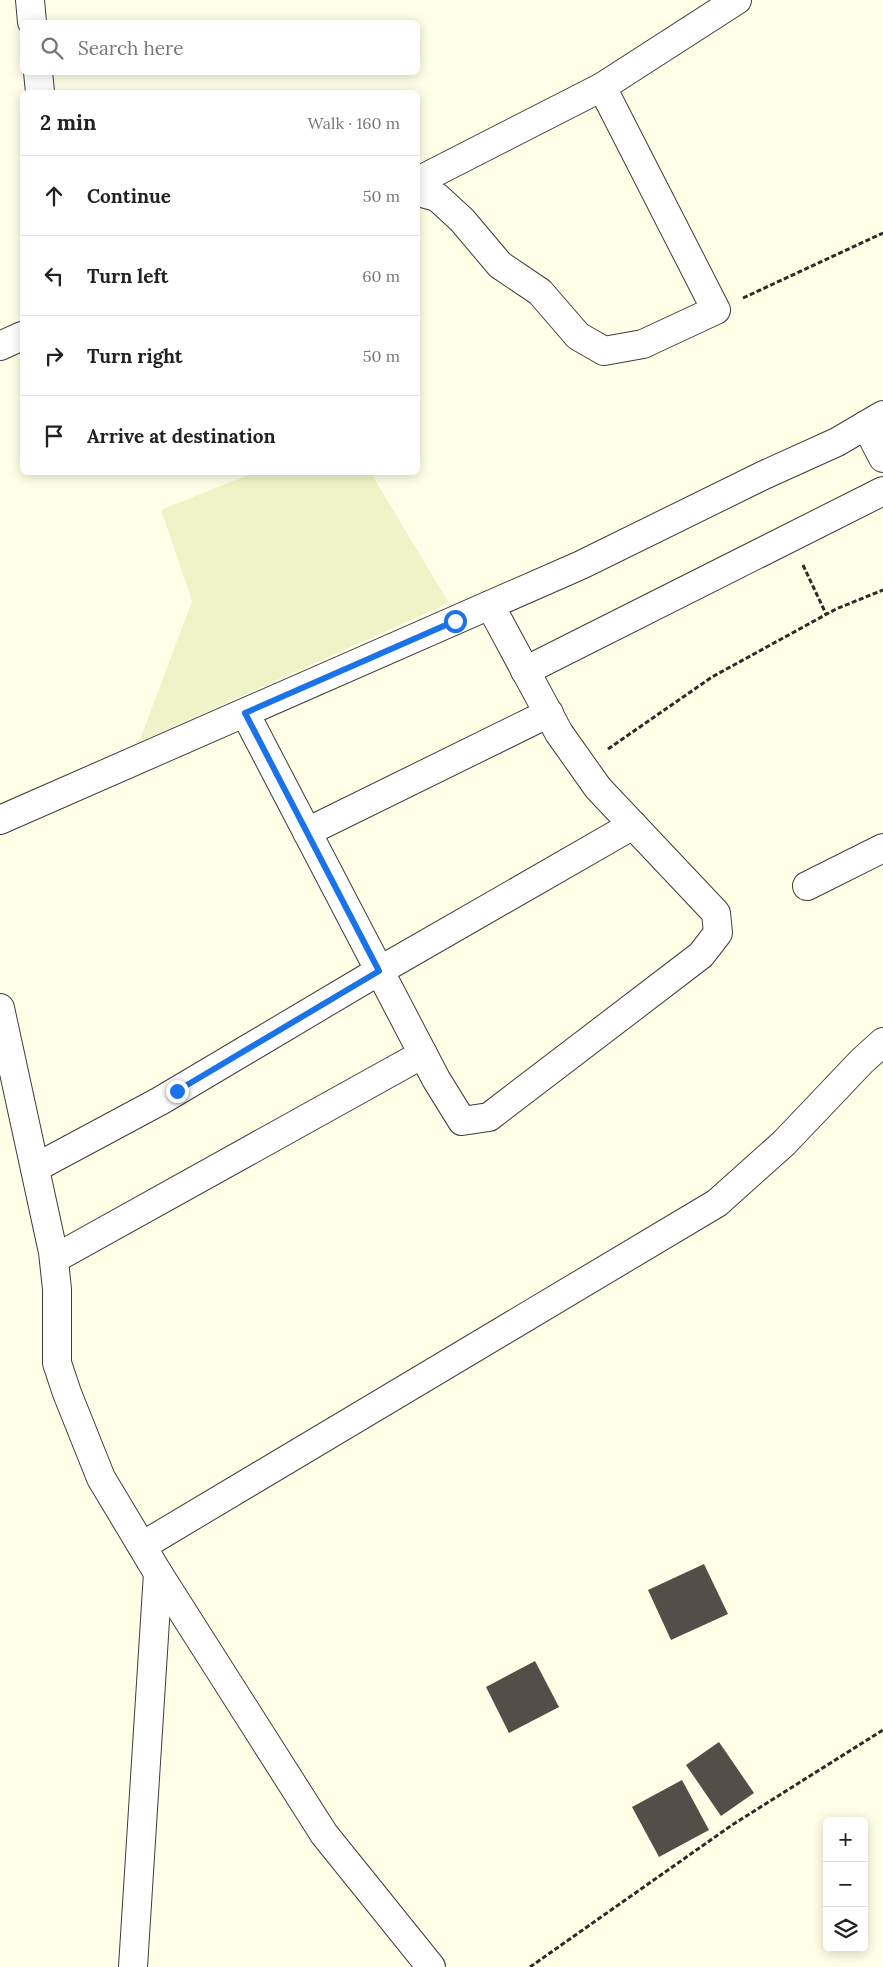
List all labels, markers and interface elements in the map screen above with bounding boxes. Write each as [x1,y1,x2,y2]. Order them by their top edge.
search box [20,20,420,75]
icon: search [38,34,66,62]
text: Search here [78,36,184,60]
text: 2 min [40,109,96,136]
text: Walk · 160 m [308,113,400,133]
icon: ahead [40,182,68,210]
text: Continue [87,184,171,208]
text: 50 m [363,186,400,206]
icon: left [40,262,68,290]
text: Turn left [87,264,168,288]
text: 60 m [362,266,400,286]
icon: right [40,342,68,370]
text: Turn right [87,344,183,368]
text: 50 m [363,346,400,366]
icon: arrive [40,422,68,450]
text: Arrive at destination [87,424,276,448]
route start [444,610,467,633]
route end [166,1080,189,1103]
map controls [823,1817,868,1952]
button: + [823,1817,868,1862]
button: − [823,1862,868,1907]
button: layers [823,1907,868,1952]

